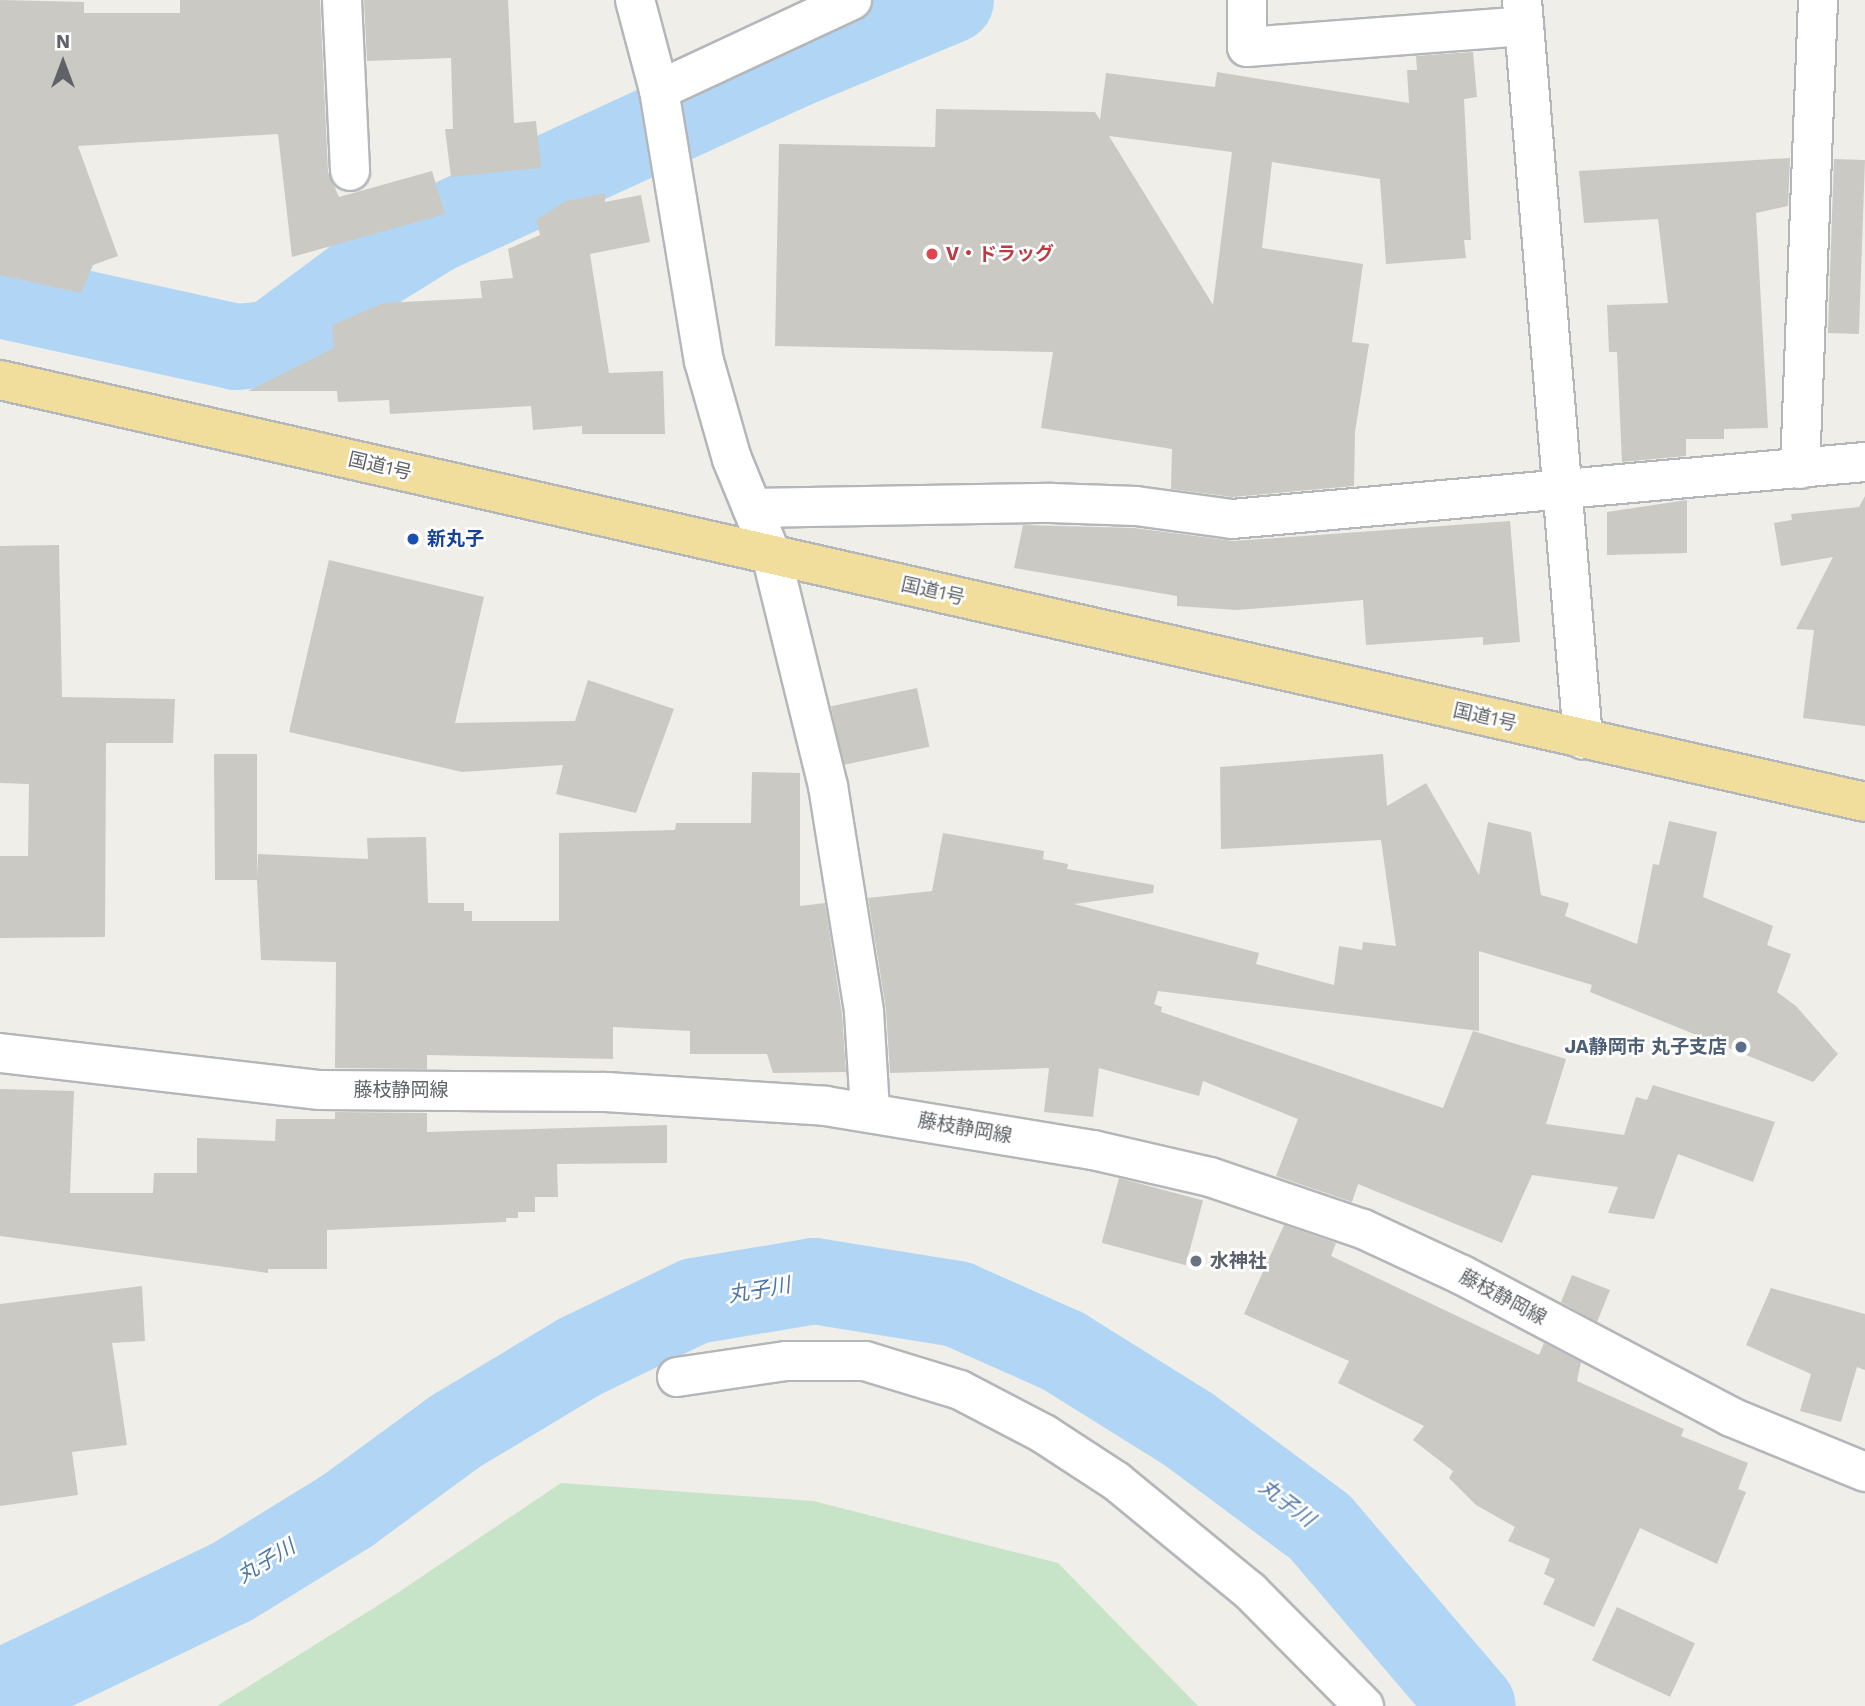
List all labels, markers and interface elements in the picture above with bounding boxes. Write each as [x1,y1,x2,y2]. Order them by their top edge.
north arrow [28,28,98,98]
text: N [56,30,70,53]
place label: V・ドラッグ [946,243,1054,265]
marker: V・ドラッグ [924,246,940,262]
street label: 国道1号 [346,448,414,484]
place label: 新丸子 [427,528,484,550]
marker: 新丸子 [405,531,421,547]
street label: 国道1号 [899,573,967,609]
street label: 国道1号 [1451,699,1519,735]
place label: JA静岡市 丸子支店 [1564,1036,1727,1058]
marker: JA静岡市 丸子支店 [1733,1039,1749,1055]
street label: 藤枝静岡線 [354,1079,448,1101]
street label: 藤枝静岡線 [916,1109,1014,1147]
place label: 水神社 [1210,1250,1267,1272]
marker: 水神社 [1188,1253,1204,1269]
street label: 藤枝静岡線 [1456,1265,1550,1329]
water label: 丸子川 [726,1272,792,1308]
water label: 丸子川 [1254,1474,1320,1532]
water label: 丸子川 [233,1534,299,1588]

